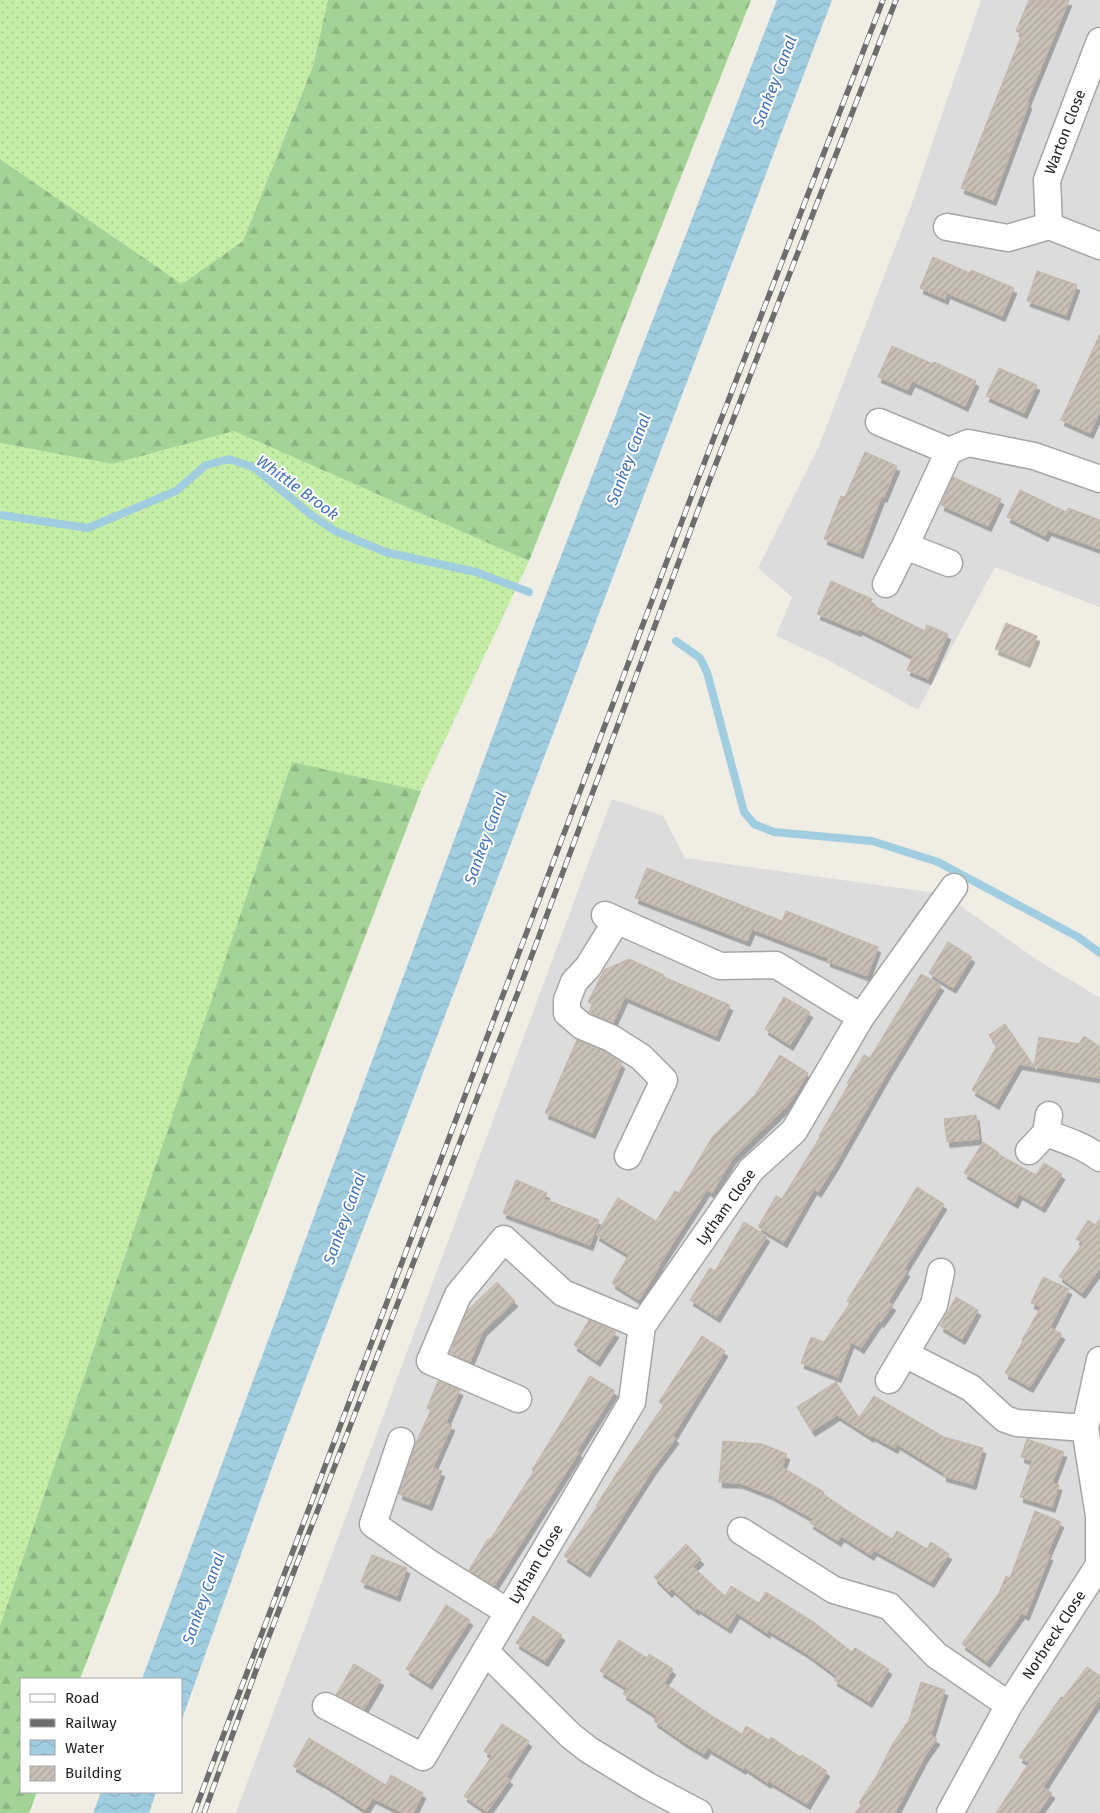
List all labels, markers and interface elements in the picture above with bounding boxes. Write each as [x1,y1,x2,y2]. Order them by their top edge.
water label: Sankey Canal [748,33,801,131]
street label: Warton Close [1041,87,1089,177]
water label: Sankey Canal [602,411,655,509]
water label: Whittle Brook [253,451,343,524]
water label: Sankey Canal [460,790,511,888]
street label: Lytham Close [692,1165,760,1249]
water label: Sankey Canal [319,1170,370,1268]
street label: Lytham Close [505,1521,567,1607]
water label: Sankey Canal [178,1550,229,1648]
street label: Norbreck Close [1019,1587,1089,1683]
legend [20,1678,182,1793]
text: Road [65,1689,100,1707]
text: Railway [65,1714,117,1732]
text: Water [65,1739,104,1757]
text: Building [65,1764,121,1782]

